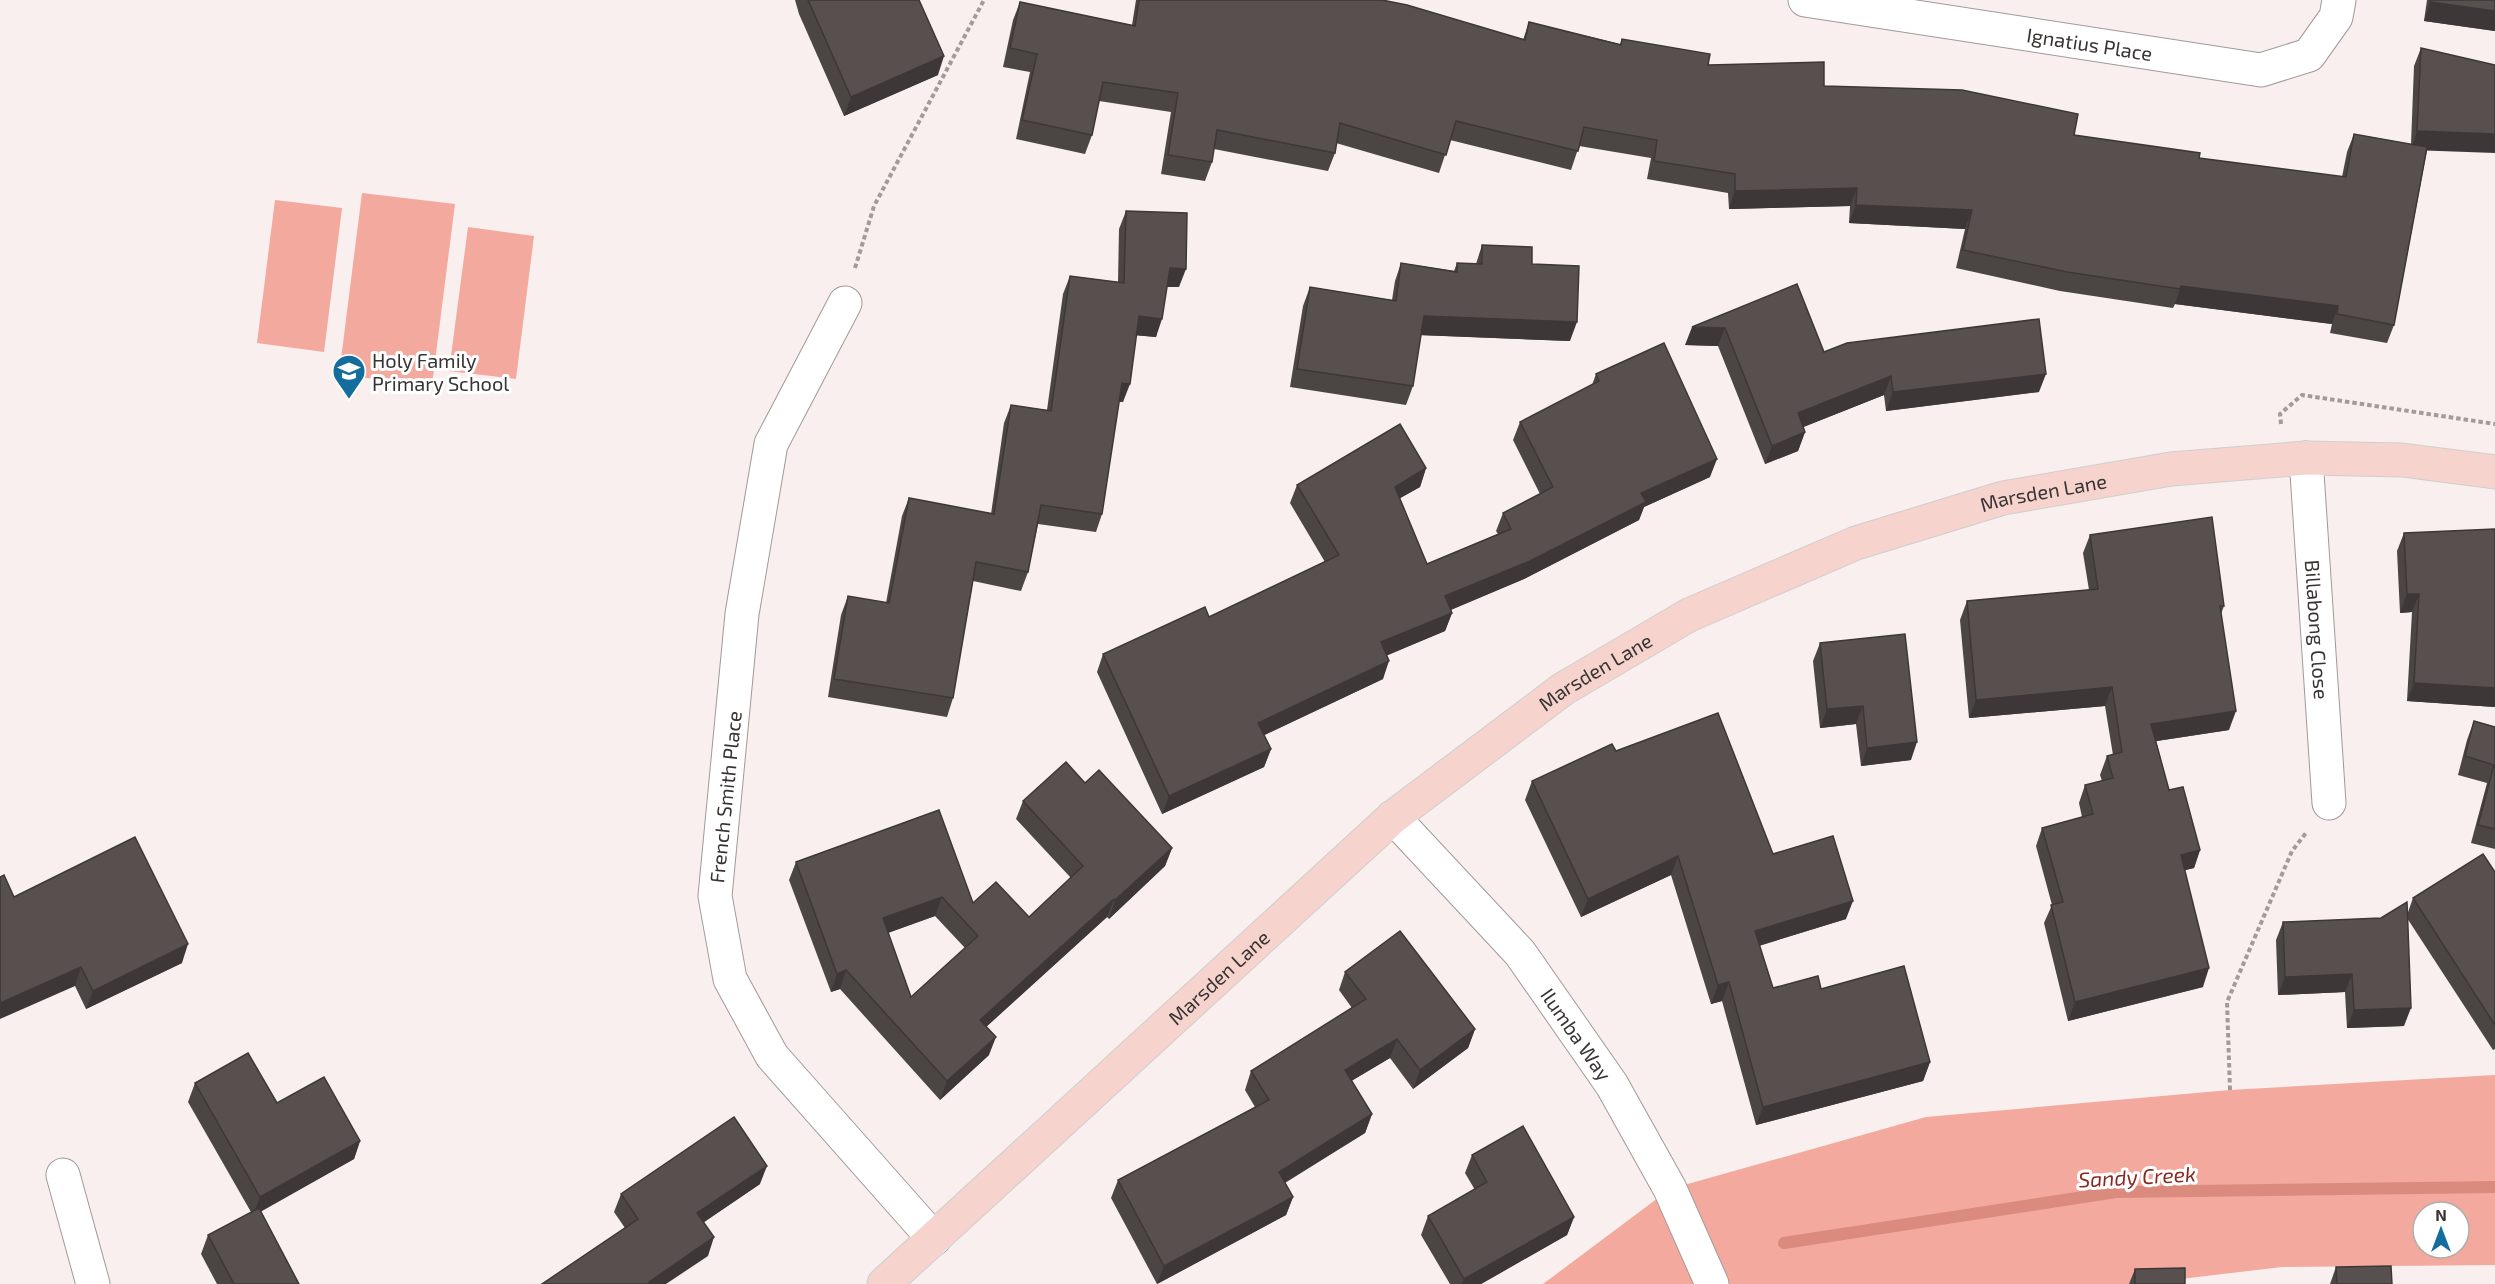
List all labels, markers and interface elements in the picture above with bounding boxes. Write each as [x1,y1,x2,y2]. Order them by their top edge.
street label: Ignatius Place [2025,22,2154,65]
place label: Holy Family Primary School [372,348,509,395]
school or university icon: Holy Family Primary School [331,353,367,400]
street label: Marsden Lane [1977,468,2109,516]
street label: Billabong Close [2301,559,2334,700]
street label: Marsden Lane [1533,628,1656,715]
street label: French Smith Place [704,710,746,884]
street label: Marsden Lane [1163,925,1274,1029]
street label: Ilumba Way [1536,983,1617,1085]
water label: Sandy Creek [2078,1160,2196,1193]
north arrow [2411,1200,2471,1260]
text: N [2435,1205,2447,1224]

